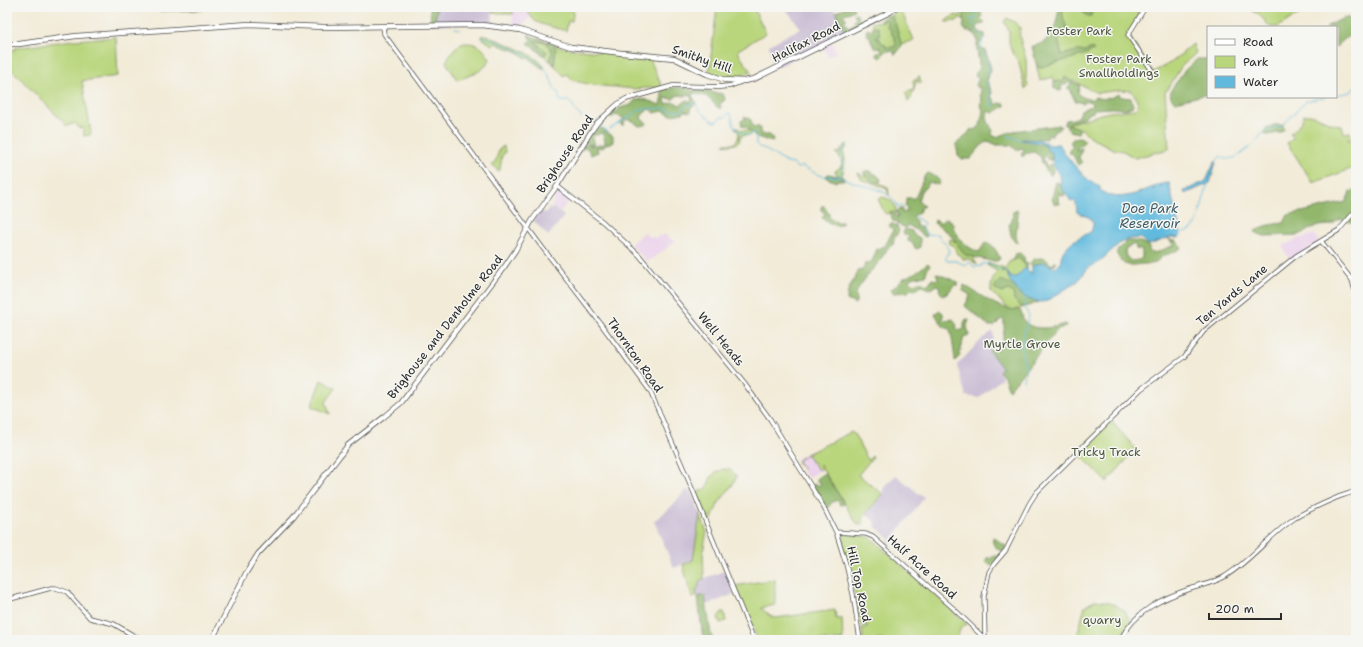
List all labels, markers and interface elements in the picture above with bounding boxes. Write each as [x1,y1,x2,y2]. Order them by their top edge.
street label: Halifax Road [769,18,843,66]
park label: Foster Park [1046,23,1112,39]
legend [1207,26,1337,98]
text: Road [1243,34,1274,50]
street label: Smithy Hill [670,41,734,77]
park label: Foster Park Smallholdings [1079,51,1159,81]
text: Park [1243,54,1269,70]
text: Water [1243,74,1279,90]
street label: Brighouse Road [533,111,597,196]
water label: Doe Park Reservoir [1120,200,1181,232]
street label: Brighouse and Denholme Road [384,251,507,402]
street label: Ten Yards Lane [1193,260,1271,329]
street label: Well Heads [694,309,748,369]
street label: Thornton Road [603,315,667,396]
park label: Myrtle Grove [983,336,1061,352]
park label: Tricky Track [1071,444,1141,460]
street label: Half Acre Road [884,531,961,603]
street label: Hill Top Road [843,544,875,624]
scale bar [1209,595,1281,621]
text: 200 m [1215,601,1254,617]
park label: quarry [1083,612,1121,628]

